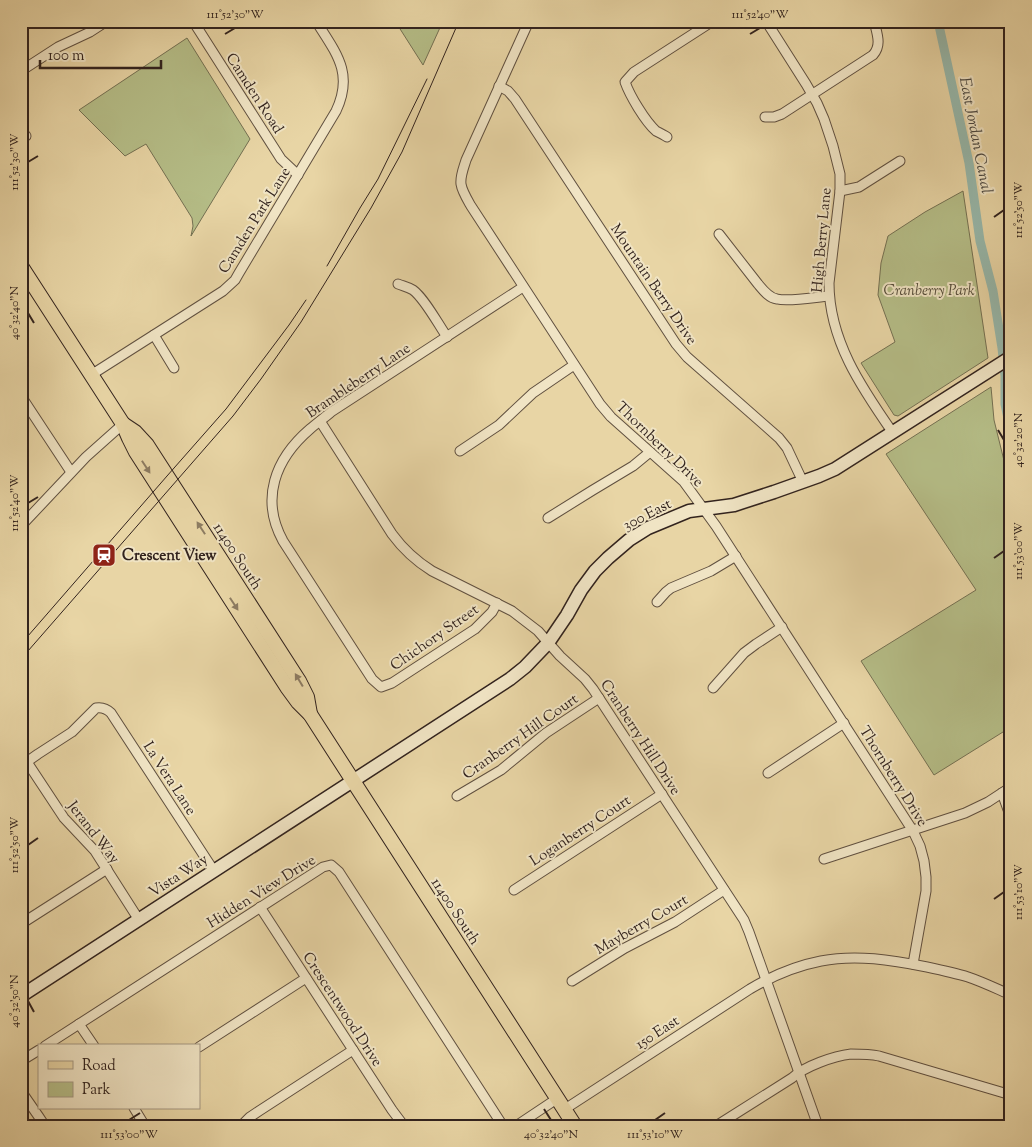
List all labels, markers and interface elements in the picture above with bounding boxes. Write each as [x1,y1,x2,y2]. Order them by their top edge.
text: 111°52'30"W [206,6,264,24]
text: 111°52'40"W [731,6,789,24]
scale bar [40,38,161,70]
text: 100 m [48,46,85,67]
street label: Camden Road [220,49,288,139]
water label: East Jordan Canal [952,75,997,196]
text: 111°52'30"W [6,133,24,191]
street label: Camden Park Lane [214,164,296,278]
text: 111°52'50"W [1010,181,1028,238]
street label: High Berry Lane [807,187,838,294]
street label: Mountain Berry Drive [604,220,701,350]
park label: Cranberry Park [883,281,975,302]
text: 40°32'40"N [6,286,24,340]
street label: Brambleberry Lane [302,338,415,424]
street label: Thornberry Drive [610,398,708,493]
text: 40°32'20"N [1010,412,1028,467]
one-way arrow [141,461,151,474]
text: 111°52'40"W [6,474,24,532]
street label: 300 East [620,494,676,536]
street label: 11400 South [207,519,266,595]
one-way arrow [196,522,206,535]
text: 111°53'00"W [1010,522,1028,580]
station icon: Crescent View [91,542,117,568]
place label: Crescent View [122,546,217,567]
one-way arrow [229,597,239,611]
street label: Chichory Street [386,600,483,677]
one-way arrow [294,674,303,687]
street label: Cranberry Hill Drive [594,676,685,800]
street label: Cranberry Hill Court [459,689,583,785]
street label: Thornberry Drive [853,722,932,831]
street label: La Vera Lane [137,738,200,820]
street label: Loganberry Court [526,791,635,872]
street label: Jerand Way [61,796,124,869]
text: 111°52'50"W [6,816,24,873]
street label: Vista Way [145,849,213,903]
street label: Hidden View Drive [203,850,320,934]
text: 111°53'10"W [1010,863,1028,920]
street label: 11400 South [425,874,484,950]
street label: Mayberry Court [591,890,692,960]
street label: Crescentwood Drive [297,948,387,1071]
text: 40°32'50"N [6,974,24,1028]
street label: 150 East [632,1011,684,1055]
legend [38,1044,200,1110]
text: Road [82,1056,116,1077]
text: Park [82,1080,111,1101]
text: 111°53'00"W [100,1126,158,1144]
text: 40°32'40"N [524,1126,578,1144]
text: 111°53'10"W [627,1126,684,1144]

